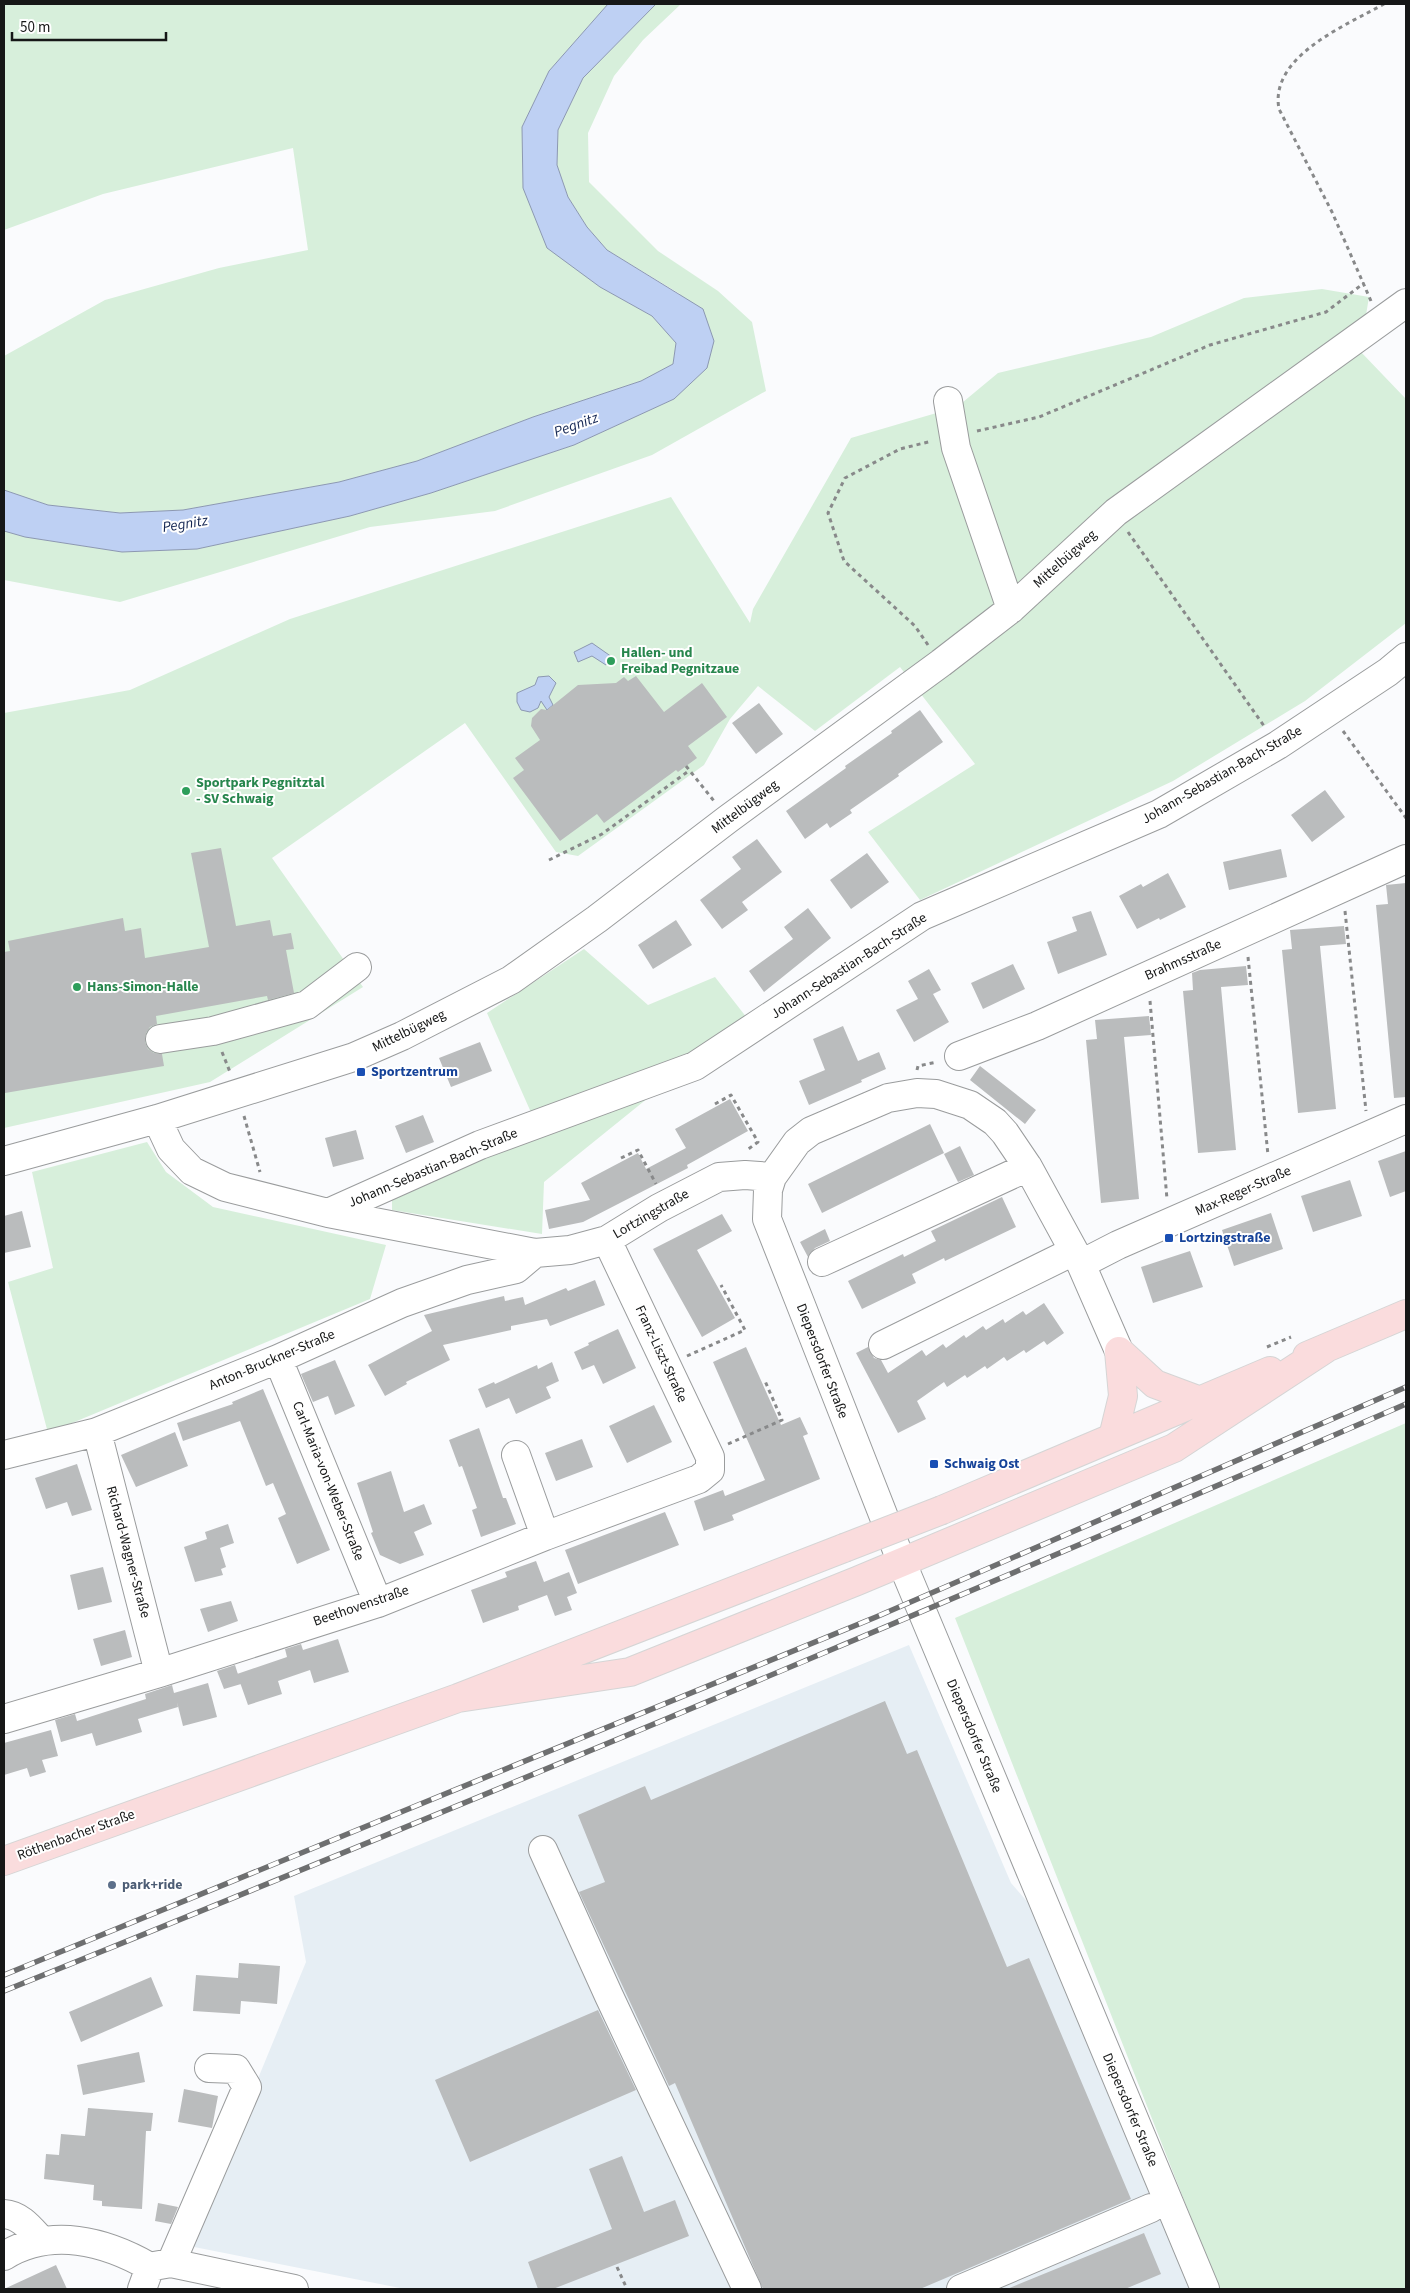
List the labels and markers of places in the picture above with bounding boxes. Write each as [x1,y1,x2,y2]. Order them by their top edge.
place label: Hallen- und Freibad Pegnitzaue [621,643,739,679]
marker: Hallen- und Freibad Pegnitzaue [605,655,617,667]
place label: Sportpark Pegnitztal - SV Schwaig [196,773,325,809]
marker: Sportpark Pegnitztal - SV Schwaig [180,785,192,797]
place label: Hans-Simon-Halle [87,977,199,997]
marker: Hans-Simon-Halle [71,981,83,993]
place label: Sportzentrum [371,1062,458,1082]
marker: Sportzentrum [355,1066,367,1078]
place label: Lortzingstraße [1179,1228,1271,1248]
marker: Lortzingstraße [1163,1232,1175,1244]
place label: Schwaig Ost [944,1454,1020,1474]
marker: Schwaig Ost [928,1458,940,1470]
place label: park+ride [122,1875,183,1895]
marker: park+ride [106,1879,118,1891]

